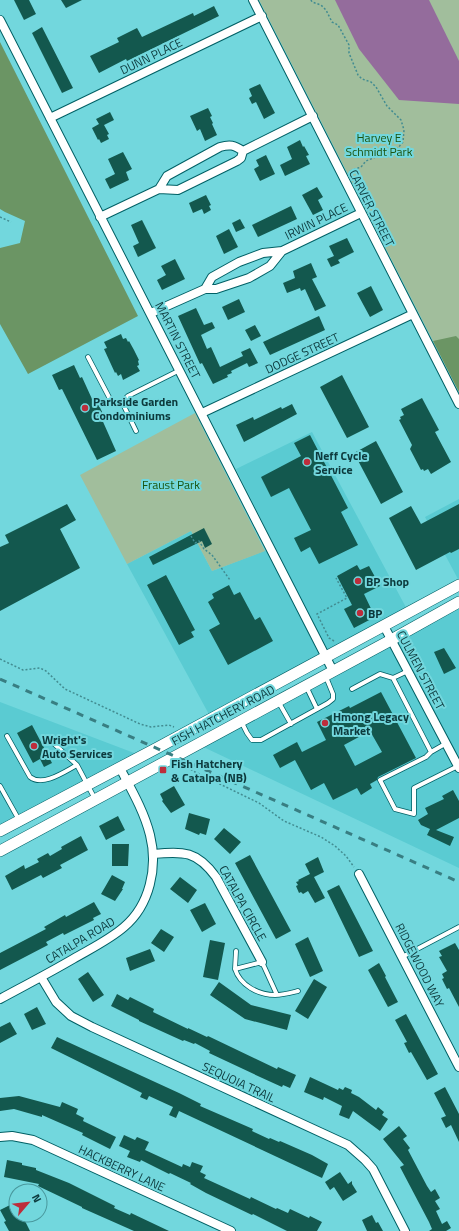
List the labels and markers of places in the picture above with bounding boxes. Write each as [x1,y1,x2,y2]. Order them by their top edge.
place label: Parkside Garden Condominiums [93,392,178,425]
marker: Parkside Garden Condominiums [80,403,90,413]
place label: Neff Cycle Service [315,446,368,479]
marker: Neff Cycle Service [302,457,312,467]
place label: BP Shop [366,572,410,591]
marker: BP Shop [353,576,363,586]
place label: BP [368,604,382,623]
marker: BP [355,608,365,618]
place label: Hmong Legacy Market [333,707,409,740]
marker: Hmong Legacy Market [320,718,330,728]
place label: Wright's Auto Services [42,730,113,763]
marker: Wright's Auto Services [29,741,39,751]
place label: Fish Hatchery & Catalpa (NB) [171,754,247,787]
marker: Fish Hatchery & Catalpa (NB) [158,765,168,775]

